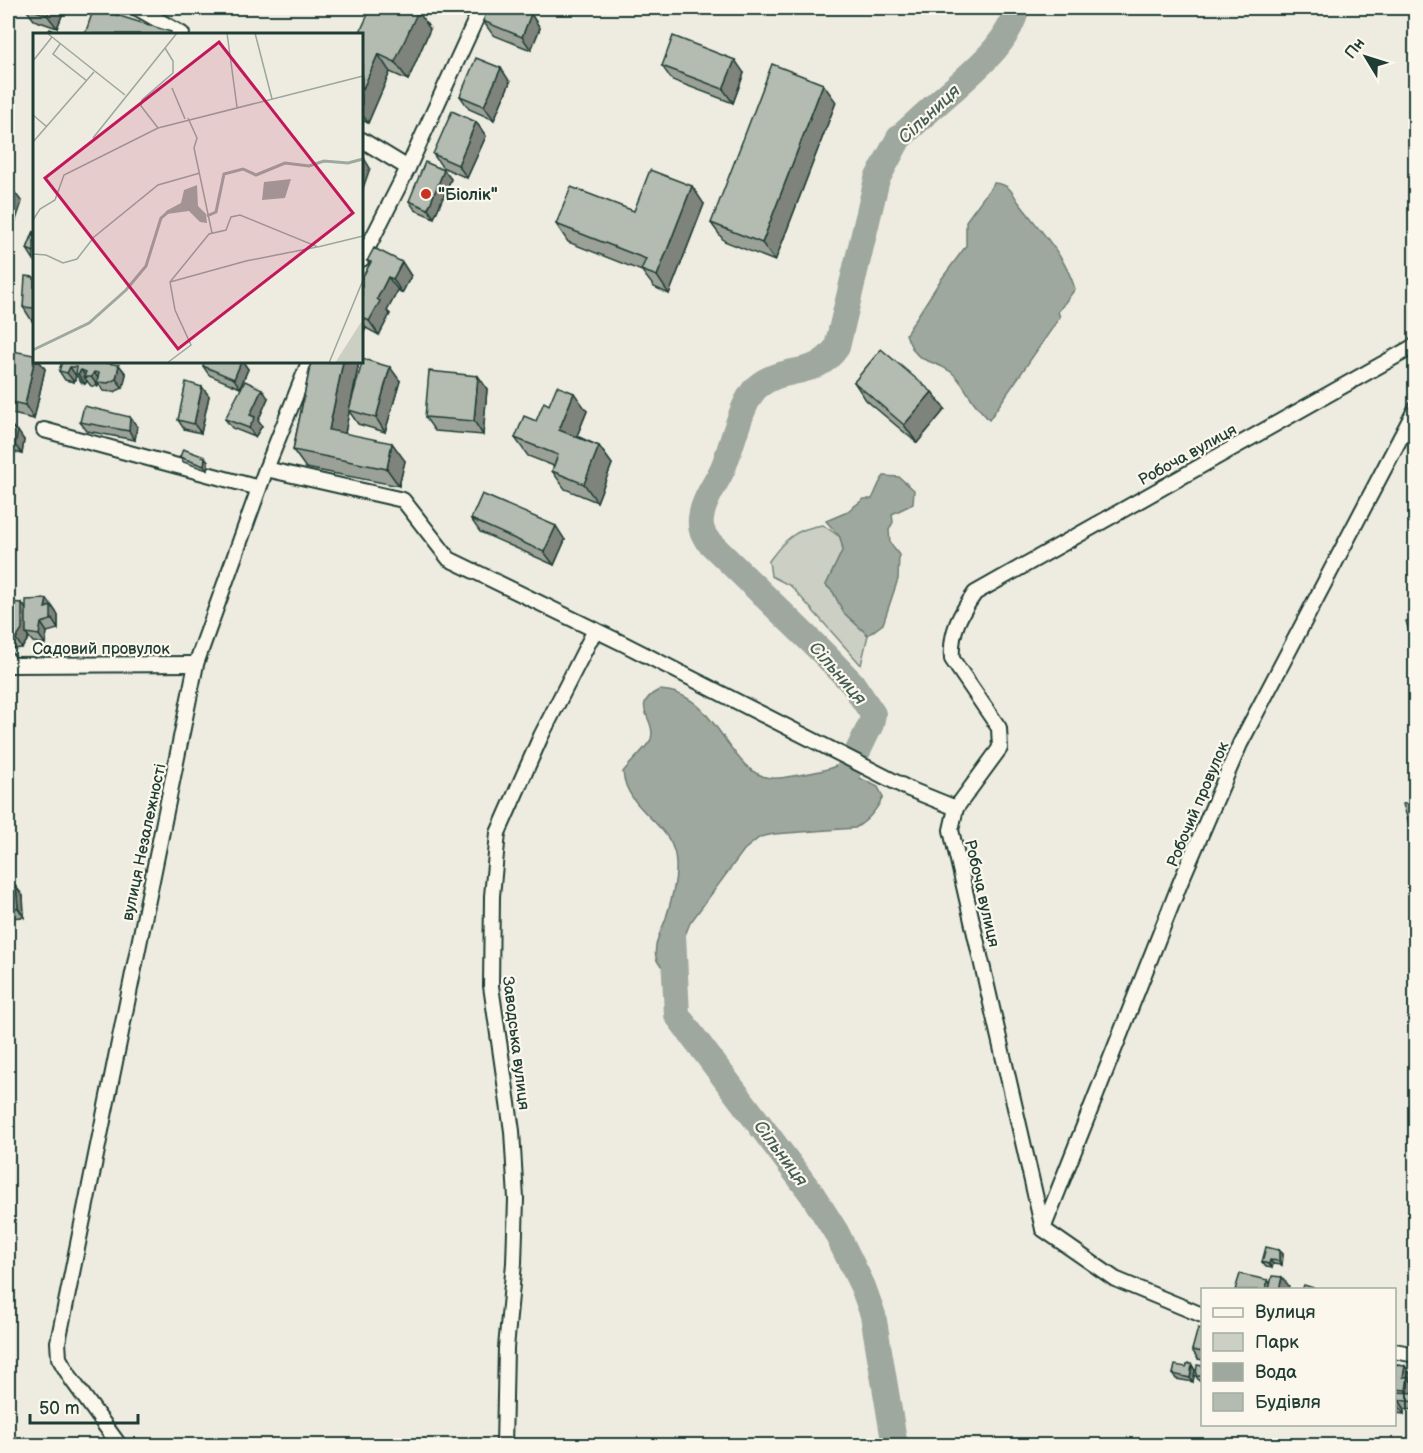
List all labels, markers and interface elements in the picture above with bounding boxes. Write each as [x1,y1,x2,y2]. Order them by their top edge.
north arrow [1336,27,1396,87]
inset map [33,33,363,363]
text: Пн [1341,34,1369,63]
water label: Сільниця [894,81,965,148]
place label: "Біолік" [438,186,498,205]
marker: "Біолік" [419,187,433,201]
street label: Робоча вулиця [1135,420,1240,490]
water label: Сільниця [805,638,871,709]
street label: Садовий провулок [32,640,170,659]
street label: Робочий провулок [1163,738,1234,870]
street label: вулиця Незалежності [119,762,170,923]
street label: Робоча вулиця [960,838,1003,949]
street label: Заводська вулиця [498,975,533,1111]
water label: Сільниця [749,1116,812,1190]
legend [1201,1288,1396,1426]
text: Вулиця [1255,1302,1316,1323]
text: Парк [1255,1332,1299,1353]
text: Вода [1255,1362,1297,1383]
scale bar [30,1387,138,1425]
text: Будівля [1255,1392,1321,1413]
text: 50 m [39,1398,80,1419]

